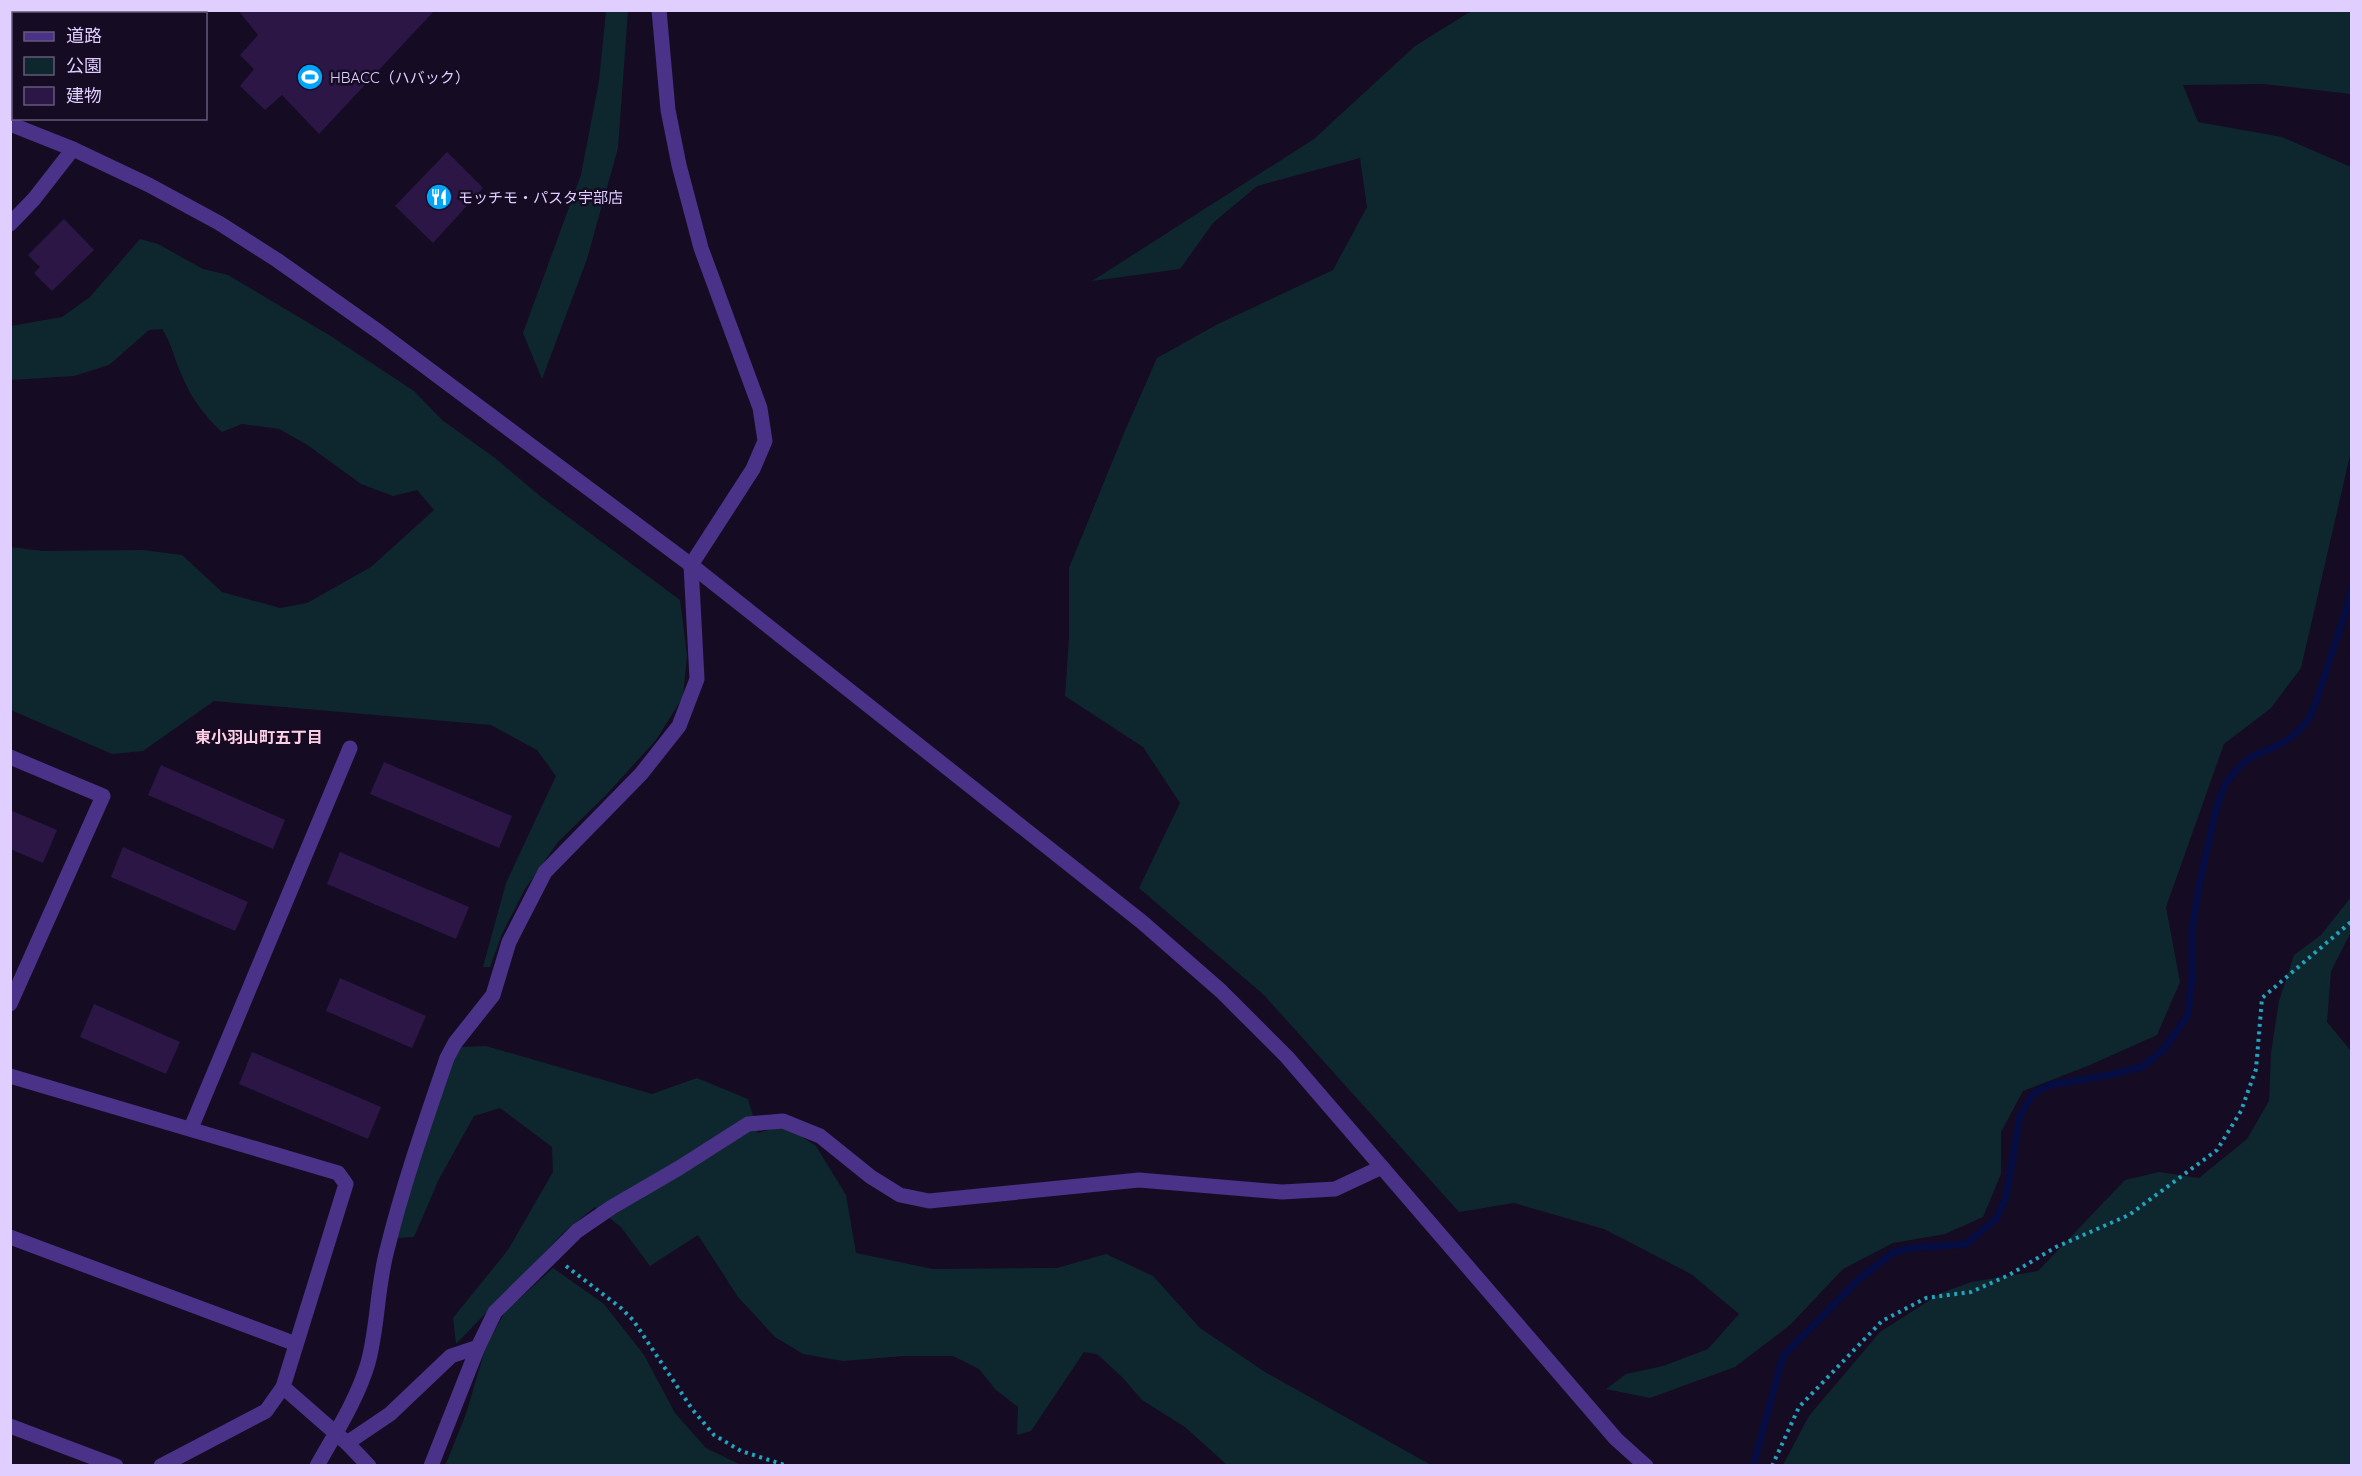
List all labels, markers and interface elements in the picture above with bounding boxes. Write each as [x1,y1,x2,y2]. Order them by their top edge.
legend [12,12,207,120]
text: 道路 [66,24,102,47]
text: 公園 [66,54,102,77]
sports icon: HBACC（ハバック） [295,62,325,92]
place label: HBACC（ハバック） [330,68,470,87]
text: 建物 [66,84,102,107]
restaurant icon: モッチモ・パスタ宇部店 [424,182,454,212]
place label: モッチモ・パスタ宇部店 [458,188,623,207]
district label: 東小羽山町五丁目 [195,727,323,747]

